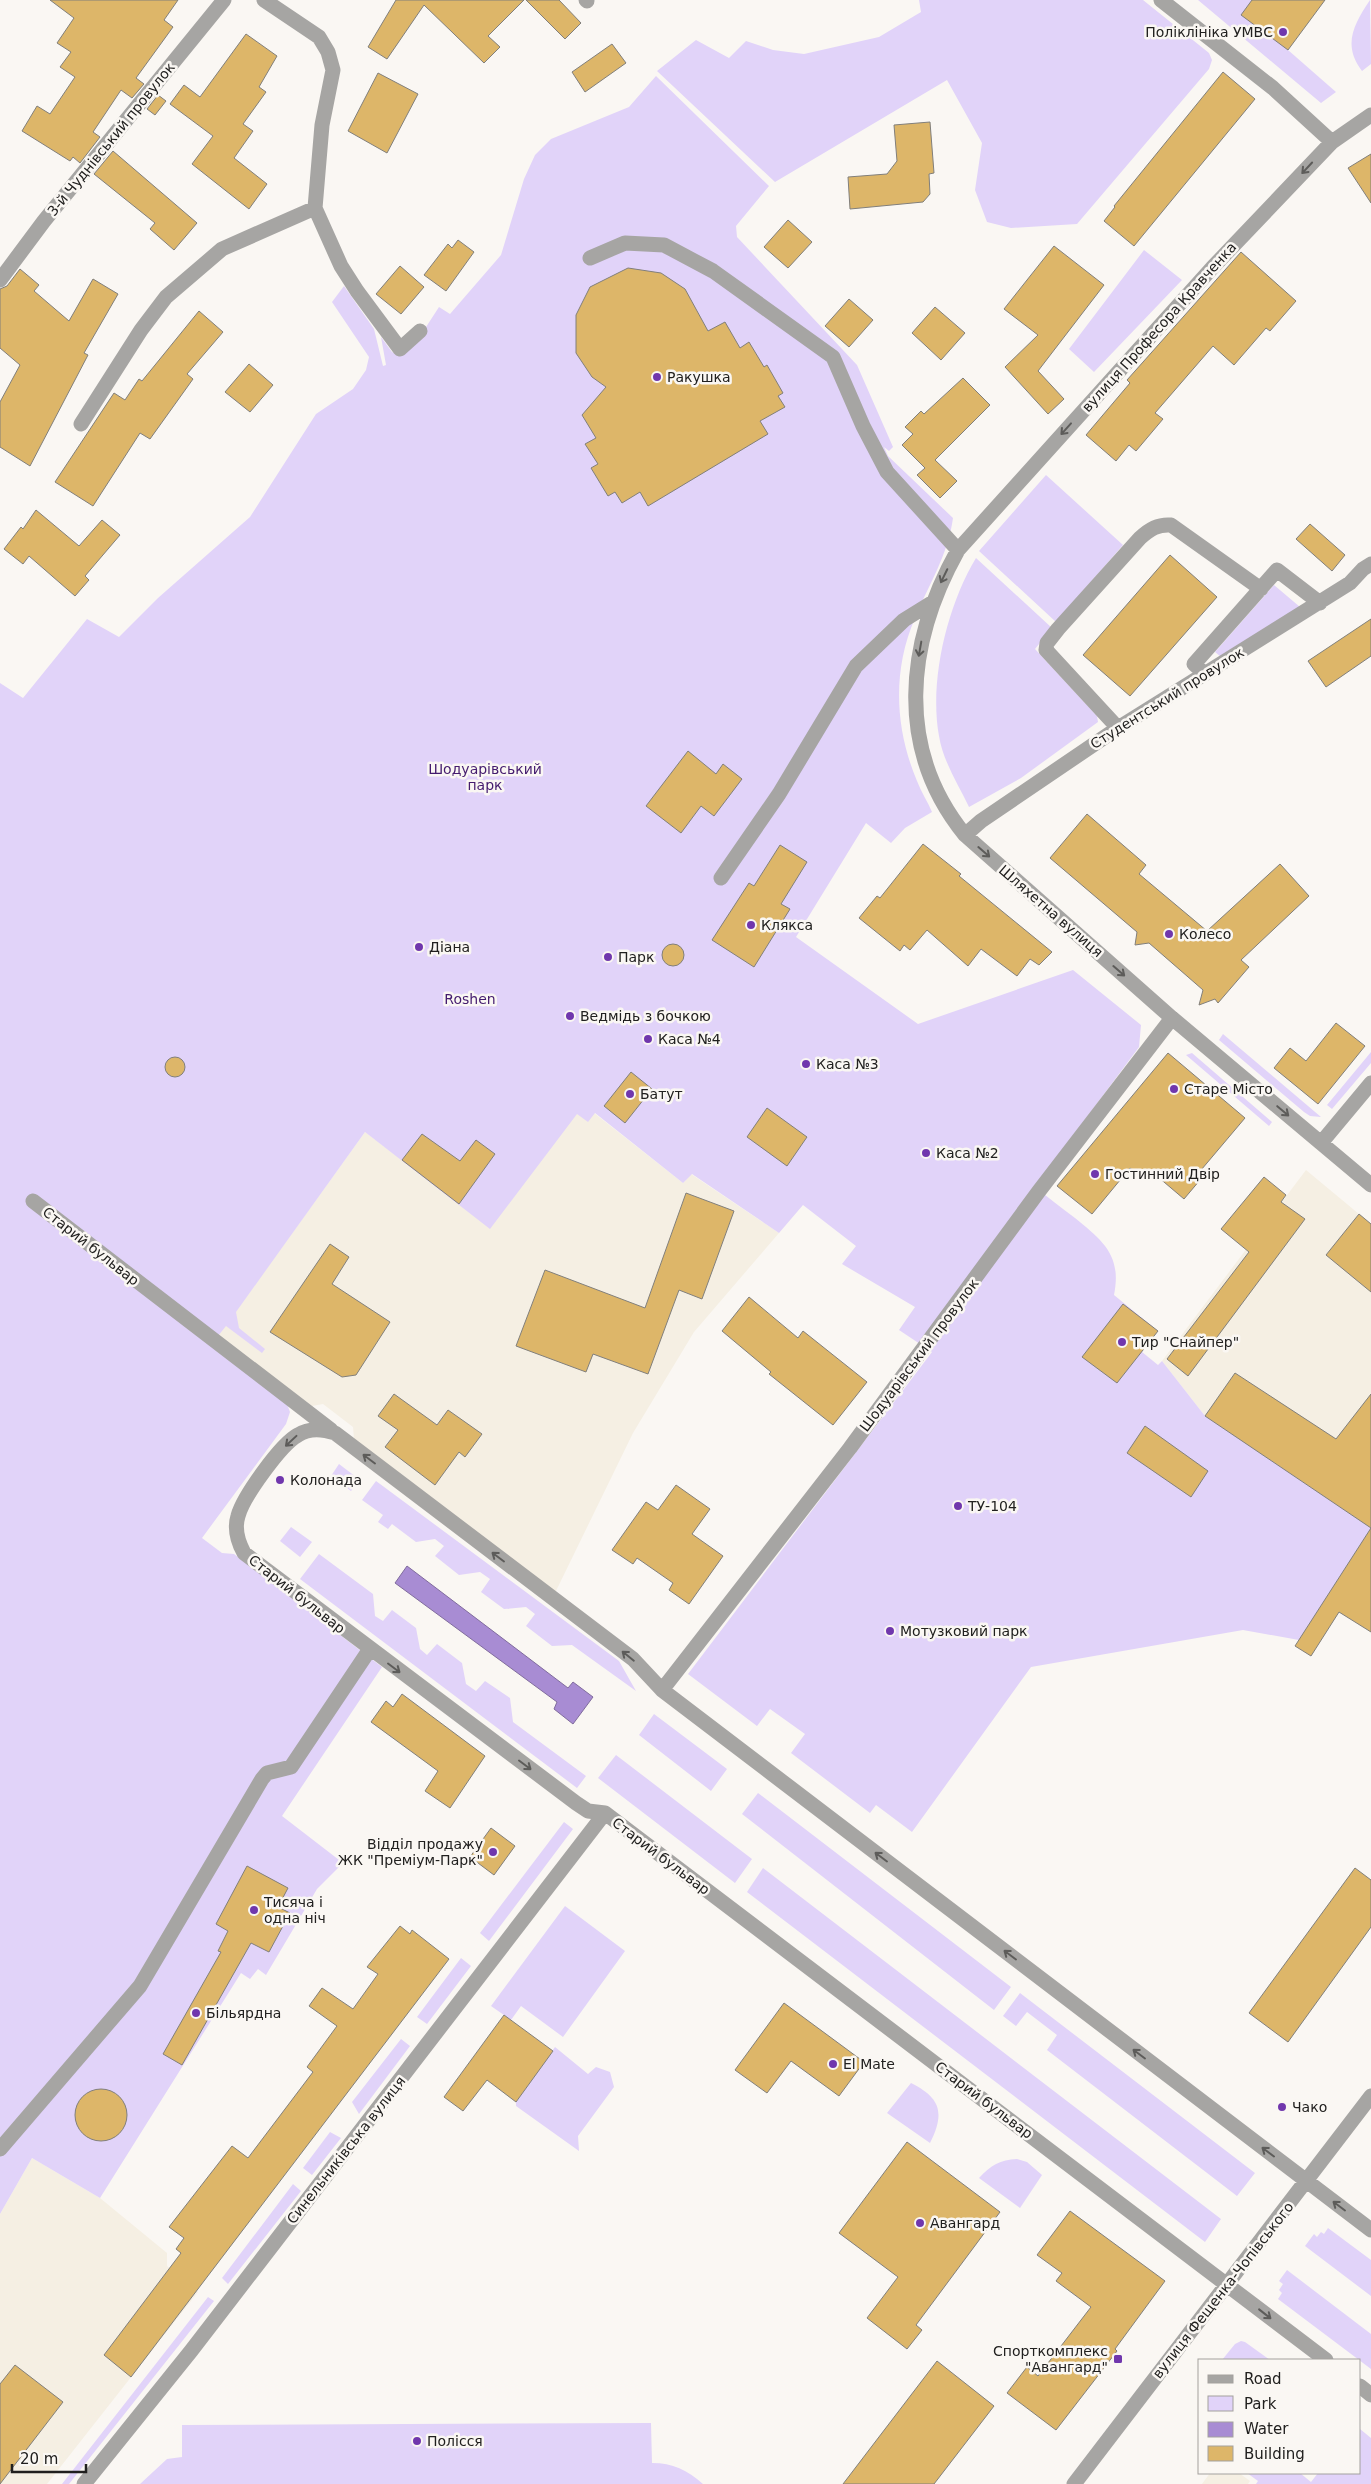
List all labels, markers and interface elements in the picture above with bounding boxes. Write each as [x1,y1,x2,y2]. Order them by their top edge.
place label: Поліклініка УМВС [1145,24,1273,40]
marker: Поліклініка УМВС [1277,26,1289,38]
street label: 3-й Чуднівський провулок [44,59,178,219]
one-way arrow [1301,162,1313,174]
street label: вулиця Професора Кравченка [1079,239,1239,415]
place label: Ракушка [667,369,731,385]
marker: Ракушка [651,371,663,383]
one-way arrow [1061,422,1072,435]
one-way arrow [939,568,949,583]
one-way arrow [915,641,925,657]
street label: Студентський провулок [1087,644,1247,752]
park label: Шодуарівський парк [428,761,542,793]
one-way arrow [978,847,991,858]
street label: Шляхетна вулиця [996,862,1106,960]
place label: Клякса [761,917,813,933]
marker: Клякса [745,919,757,931]
place label: Колесо [1179,926,1231,942]
marker: Колесо [1163,928,1175,940]
place label: Діана [429,939,470,955]
marker: Діана [413,941,425,953]
place label: Парк [618,949,654,965]
marker: Парк [602,951,614,963]
one-way arrow [1113,965,1126,977]
park label: Roshen [444,991,496,1007]
place label: Ведмідь з бочкою [580,1008,711,1024]
marker: Ведмідь з бочкою [564,1010,576,1022]
place label: Каса №4 [658,1031,721,1047]
marker: Каса №4 [642,1033,654,1045]
place label: Каса №3 [816,1056,879,1072]
marker: Каса №3 [800,1058,812,1070]
place label: Старе Місто [1184,1081,1273,1097]
marker: Старе Місто [1168,1083,1180,1095]
place label: Батут [640,1086,683,1102]
marker: Батут [624,1088,636,1100]
one-way arrow [1276,1105,1289,1116]
place label: Каса №2 [936,1145,999,1161]
marker: Каса №2 [920,1147,932,1159]
place label: Гостинний Двір [1105,1166,1220,1182]
marker: Гостинний Двір [1089,1168,1101,1180]
street label: Старий бульвар [40,1203,142,1289]
street label: Шодуарівський провулок [856,1275,982,1435]
place label: Тир "Снайпер" [1131,1334,1239,1350]
marker: Тир "Снайпер" [1116,1336,1128,1348]
one-way arrow [284,1435,297,1447]
one-way arrow [362,1454,376,1464]
place label: Колонада [290,1472,362,1488]
marker: Колонада [274,1474,286,1486]
place label: ТУ-104 [967,1498,1017,1514]
marker: ТУ-104 [952,1500,964,1512]
street label: Старий бульвар [246,1551,348,1637]
one-way arrow [492,1552,505,1563]
place label: Мотузковий парк [900,1623,1028,1639]
marker: Мотузковий парк [884,1625,896,1637]
one-way arrow [622,1650,635,1661]
one-way arrow [387,1663,401,1673]
one-way arrow [518,1760,532,1770]
street label: Старий бульвар [609,1814,713,1898]
place label: Відділ продажу ЖК "Преміум-Парк" [338,1836,483,1868]
marker: Відділ продажу ЖК "Преміум-Парк" [487,1846,499,1858]
one-way arrow [875,1851,888,1862]
place label: Тисяча і одна ніч [263,1894,326,1926]
marker: Тисяча і одна ніч [248,1904,260,1916]
one-way arrow [1004,1950,1017,1961]
place label: Більярдна [206,2005,281,2021]
marker: Більярдна [190,2007,202,2019]
one-way arrow [1133,2048,1146,2059]
place label: El Mate [843,2056,895,2072]
marker: El Mate [827,2058,839,2070]
street label: Старий бульвар [932,2058,1036,2142]
street label: Синельниківська вулиця [283,2073,409,2227]
place label: Чако [1292,2099,1327,2115]
marker: Чако [1276,2101,1288,2113]
one-way arrow [1262,2147,1275,2158]
street label: вулиця Фещенка-Чопівського [1149,2199,1297,2381]
one-way arrow [1332,2201,1346,2211]
place label: Авангард [930,2215,1000,2231]
marker: Авангард [914,2217,926,2229]
one-way arrow [1258,2309,1272,2319]
place label: Спорткомплекс "Авангард" [993,2343,1108,2375]
marker: Спорткомплекс "Авангард" [1112,2353,1124,2365]
legend [1198,2359,1361,2474]
text: Road [1244,2370,1282,2388]
text: Park [1244,2395,1277,2413]
text: Water [1244,2420,1289,2438]
place label: Полісся [427,2433,483,2449]
marker: Полісся [411,2435,423,2447]
scale bar [12,2442,86,2474]
text: Building [1244,2445,1305,2463]
text: 20 m [20,2450,58,2468]

